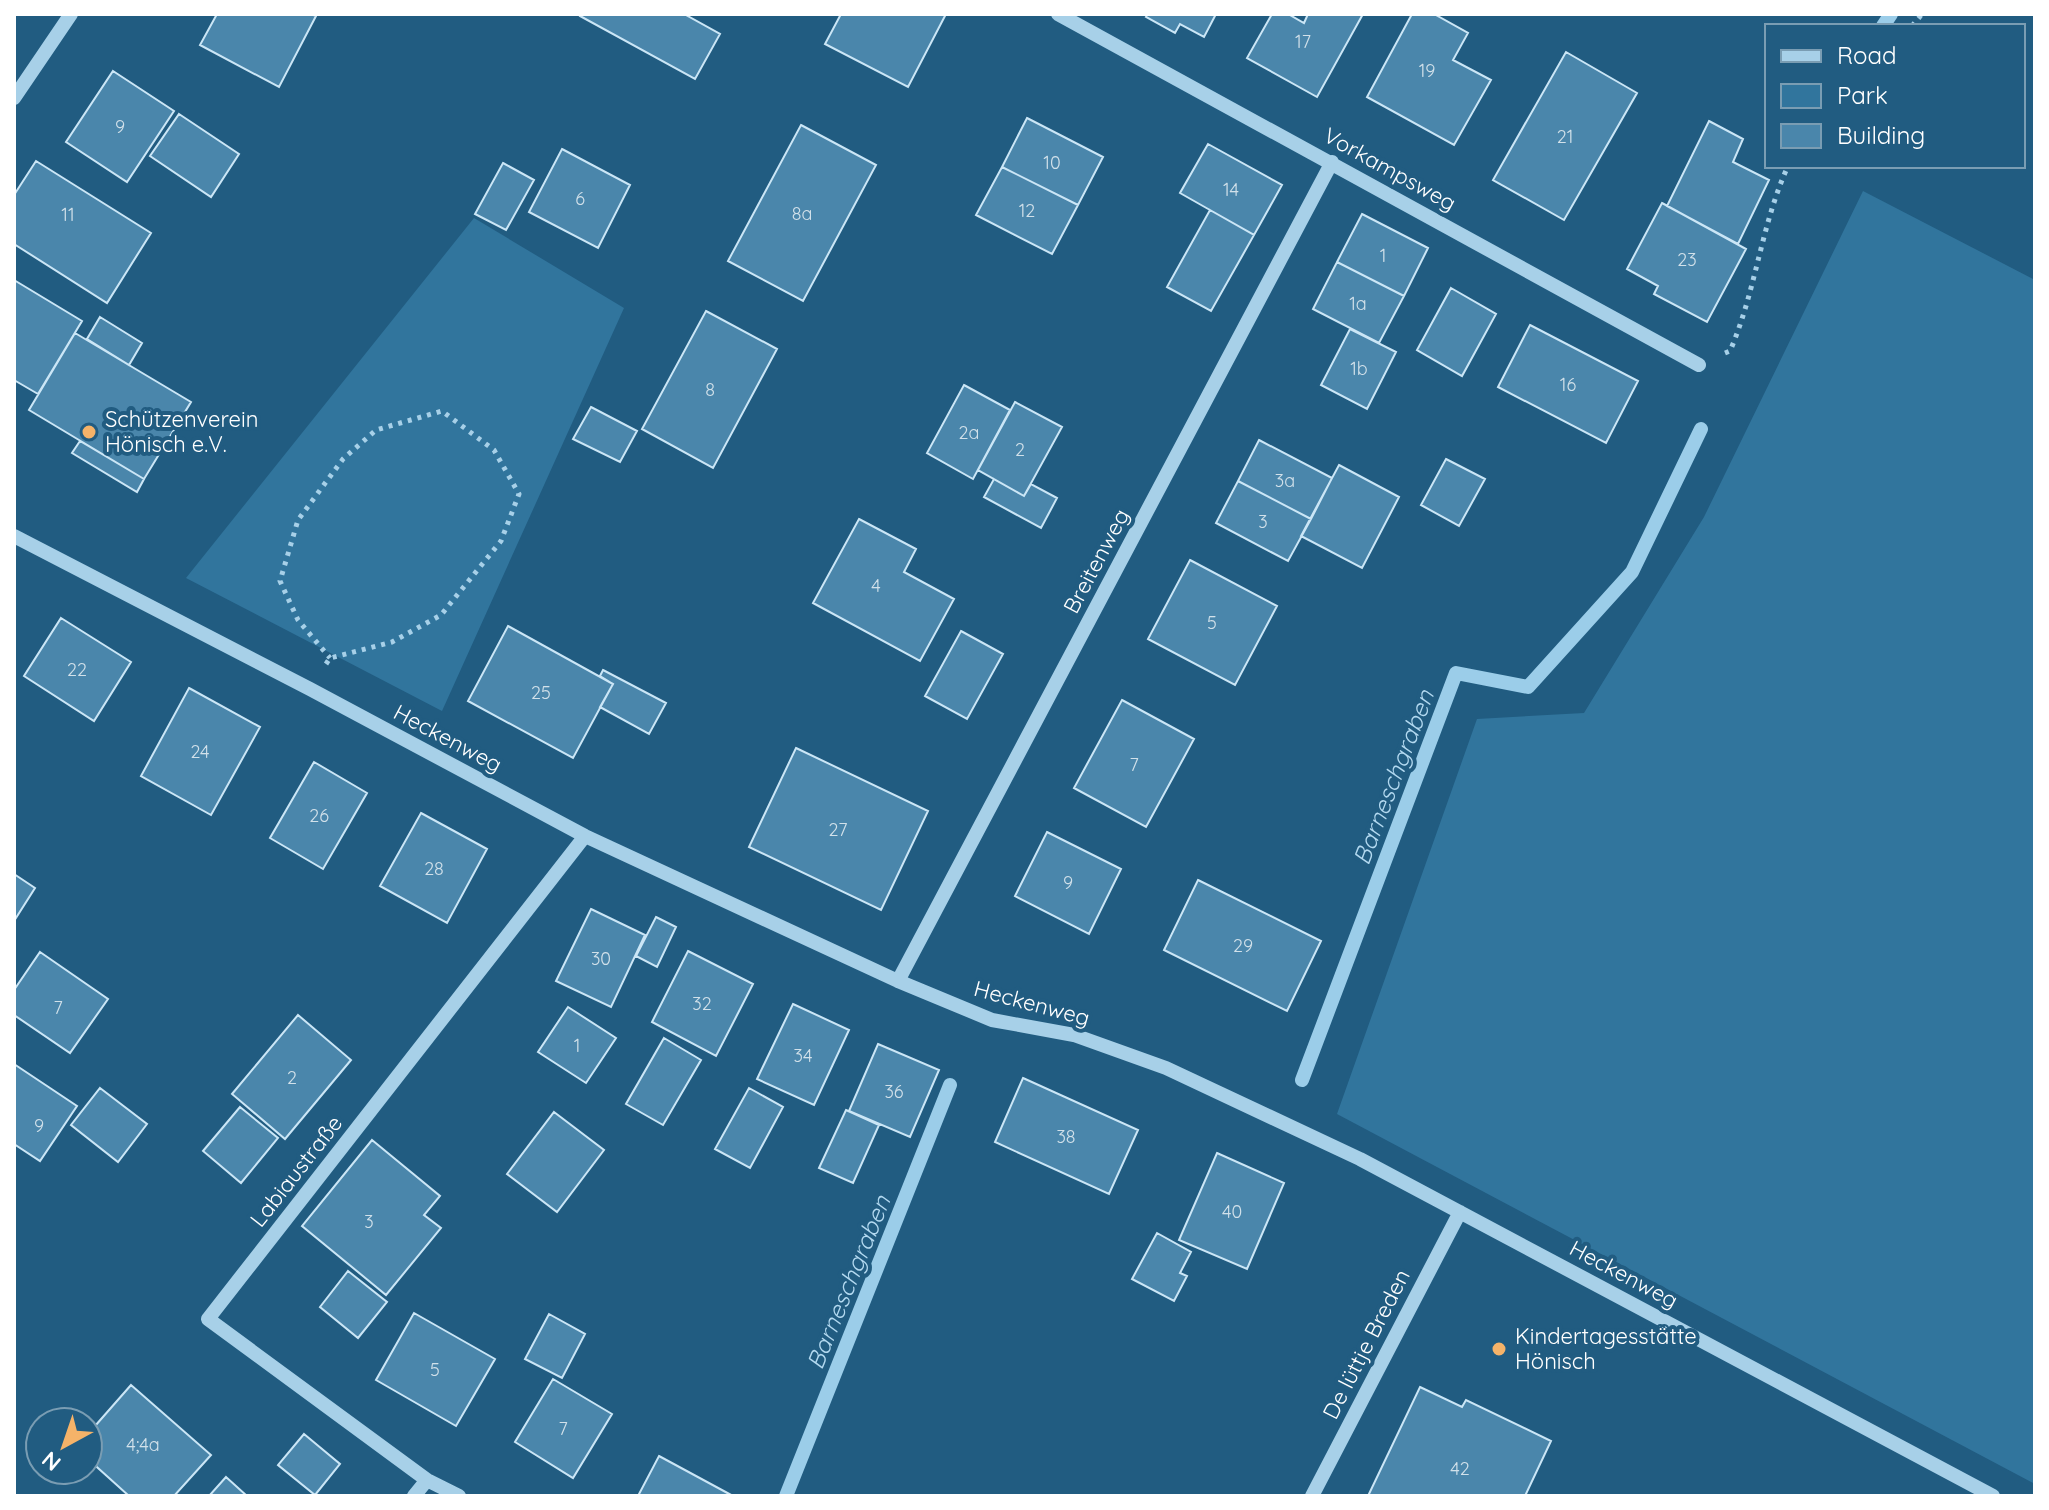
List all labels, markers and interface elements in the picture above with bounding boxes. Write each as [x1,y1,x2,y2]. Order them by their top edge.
legend [1765,24,2025,168]
house number: 17 [1295,30,1311,53]
text: Road [1837,40,1897,70]
house number: 19 [1419,59,1435,82]
text: Park [1837,80,1888,110]
house number: 9 [115,115,125,138]
text: Building [1837,120,1925,150]
street label: Vorkampsweg [1319,121,1461,217]
house number: 21 [1557,125,1573,148]
house number: 10 [1043,151,1061,174]
house number: 14 [1223,178,1239,201]
house number: 6 [575,187,585,210]
house number: 12 [1019,199,1035,222]
house number: 8a [792,202,812,225]
house number: 11 [61,203,75,226]
house number: 1 [1380,244,1386,267]
house number: 23 [1677,248,1697,271]
house number: 1a [1349,292,1367,315]
house number: 1b [1350,357,1368,380]
house number: 16 [1560,373,1576,396]
house number: 8 [705,378,715,401]
place label: Schützenverein Hönisch e.V. [105,405,258,458]
house number: 2a [959,421,979,444]
marker: Schützenverein Hönisch e.V. [80,423,98,441]
house number: 2 [1015,438,1025,461]
house number: 3a [1275,469,1295,492]
street label: Breitenweg [1057,504,1135,618]
house number: 3 [1258,510,1268,533]
house number: 4 [871,574,881,597]
house number: 5 [1207,611,1217,634]
house number: 22 [67,658,87,681]
house number: 25 [531,681,551,704]
water label: Barneschgraben [1346,684,1440,869]
street label: Heckenweg [389,698,507,778]
house number: 24 [190,740,210,763]
house number: 7 [1129,753,1139,776]
house number: 26 [309,804,329,827]
house number: 27 [829,818,847,841]
house number: 28 [424,857,444,880]
house number: 9 [1063,871,1073,894]
house number: 29 [1233,934,1253,957]
house number: 30 [591,947,611,970]
street label: Heckenweg [971,974,1093,1032]
house number: 32 [692,992,712,1015]
house number: 7 [53,996,63,1019]
house number: 1 [574,1034,580,1057]
house number: 34 [794,1044,812,1067]
house number: 2 [287,1066,297,1089]
house number: 36 [884,1080,904,1103]
street label: Labiaustraße [244,1110,348,1232]
house number: 9 [34,1114,44,1137]
house number: 38 [1056,1125,1076,1148]
water label: Barneschgraben [800,1190,897,1373]
house number: 40 [1222,1200,1242,1223]
house number: 3 [364,1210,374,1233]
street label: Heckenweg [1565,1234,1683,1314]
street label: De lüttje Breden [1316,1264,1416,1424]
place label: Kindertagesstätte Hönisch [1515,1322,1697,1375]
marker: Kindertagesstätte Hönisch [1490,1340,1508,1358]
house number: 5 [430,1358,440,1381]
north arrow [24,1406,104,1486]
house number: 7 [558,1417,568,1440]
house number: 4;4a [126,1433,160,1456]
text: N [36,1445,66,1477]
house number: 42 [1450,1457,1470,1480]

